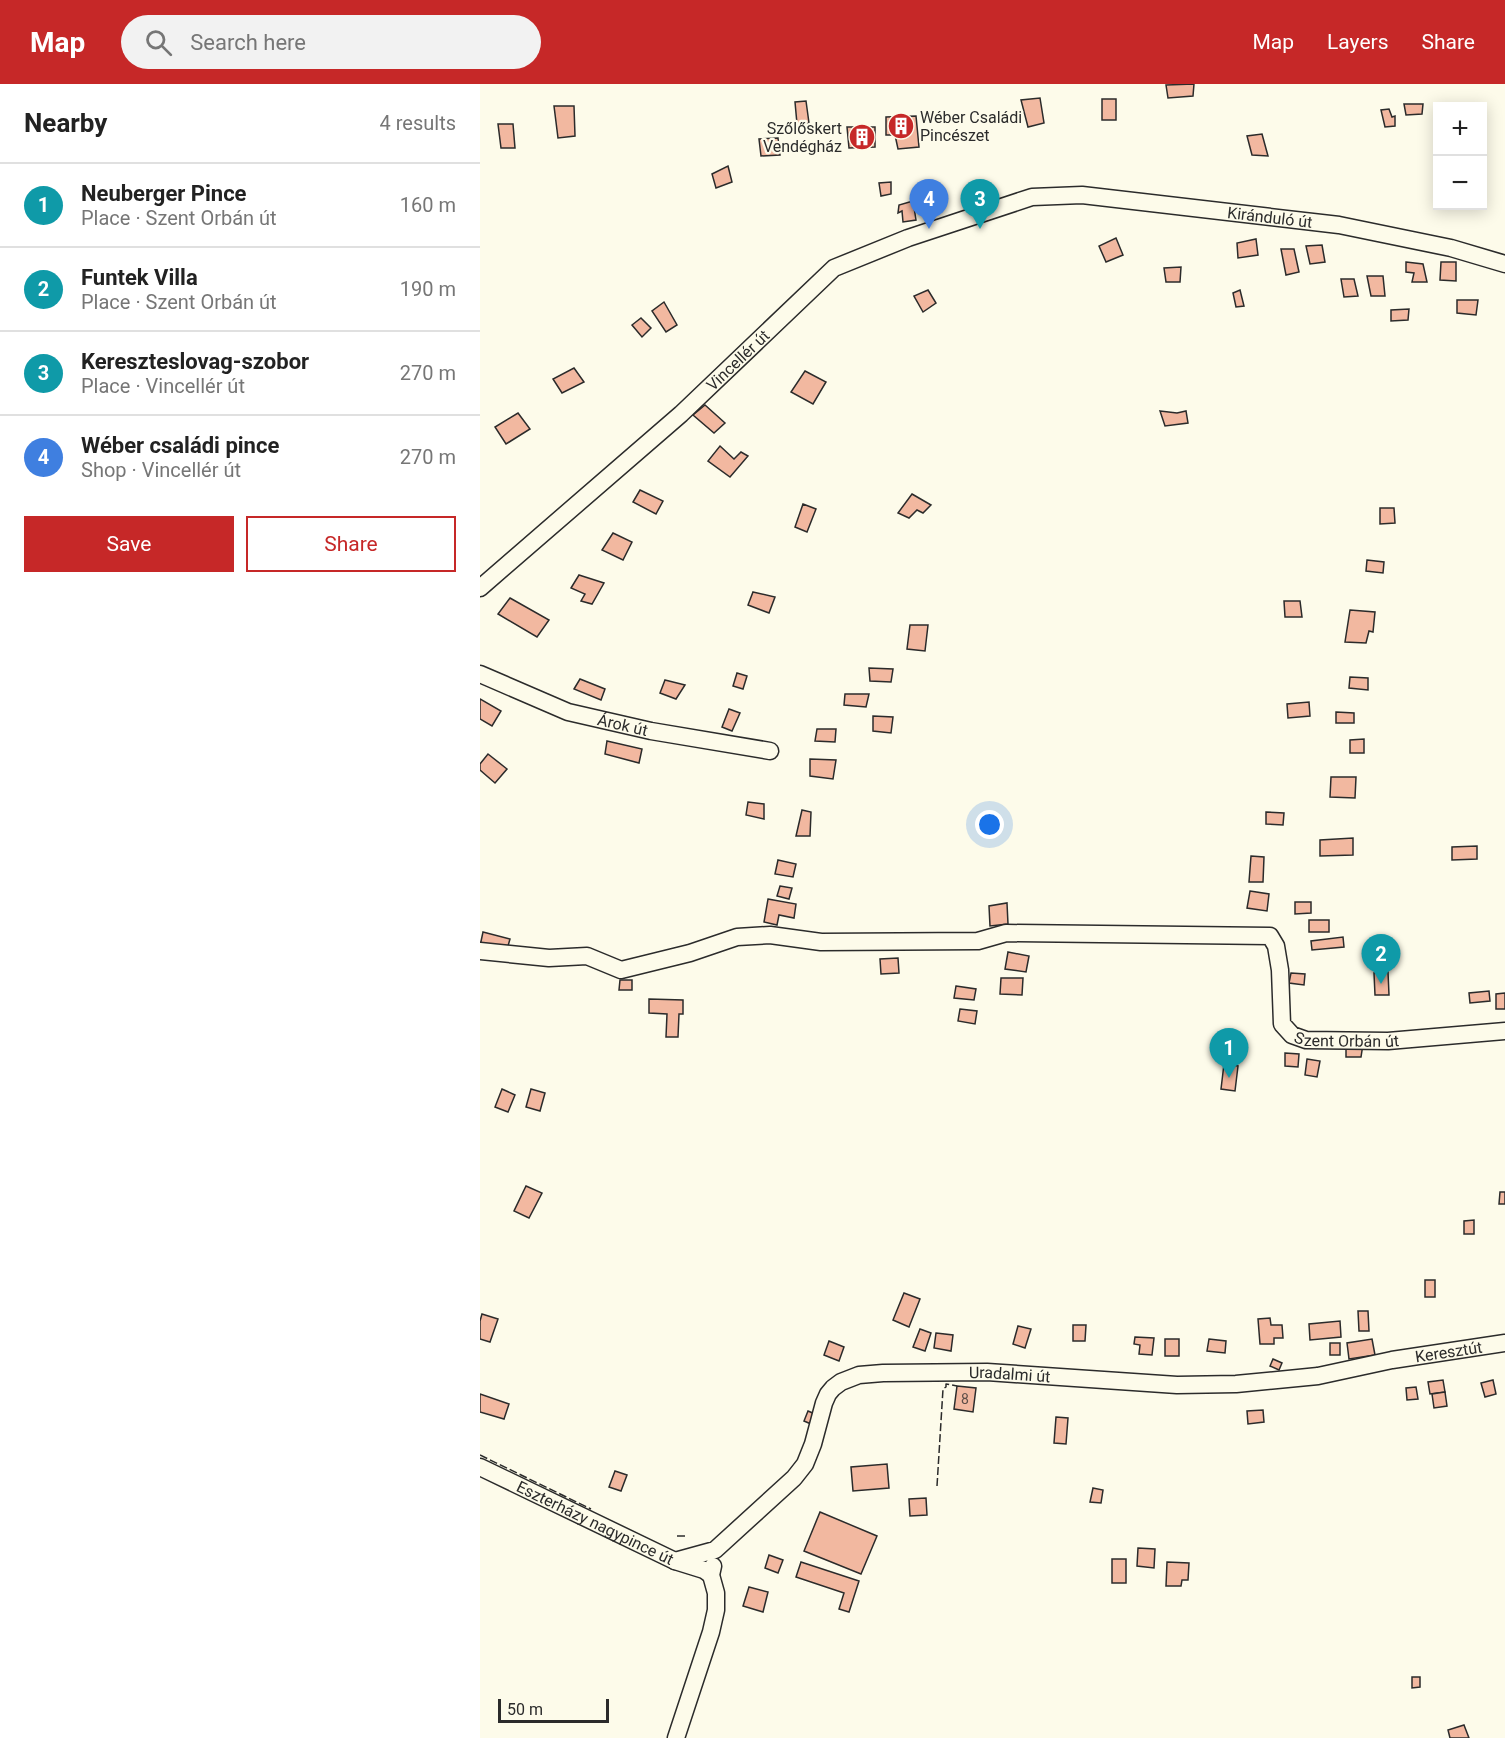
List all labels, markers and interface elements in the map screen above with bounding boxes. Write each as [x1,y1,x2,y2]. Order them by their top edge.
search box [121,15,541,69]
text: Map [30,26,85,59]
icon: search [142,26,175,59]
text: Search here [190,30,306,55]
text: Map [1252,30,1294,54]
text: Layers [1327,30,1388,54]
text: Share [1421,30,1475,54]
map controls [1433,102,1487,210]
button: + [1433,102,1487,156]
text: Nearby [24,108,107,138]
place label: Wéber Családi Pincészet [920,108,1022,145]
text: 4 results [380,111,456,135]
building icon: Wéber Családi Pincészet [886,111,916,141]
place label: Szőlőskert Vendégház [763,119,842,156]
building icon: Szőlőskert Vendégház [847,122,877,152]
button: − [1433,156,1487,210]
pin: 4 [910,180,948,229]
pin: 3 [960,180,1000,229]
text: Neuberger Pince [81,181,246,206]
text: 1 [38,193,49,217]
text: 160 m [400,193,456,217]
street label: Kiránduló út [1226,203,1313,232]
text: Place · Szent Orbán út [81,206,277,230]
text: Funtek Villa [81,265,198,290]
text: 2 [38,277,49,301]
text: 190 m [400,277,456,301]
text: Place · Szent Orbán út [81,290,277,314]
street label: Vincellér út [703,326,773,395]
text: Kereszteslovag-szobor [81,349,309,374]
text: 3 [38,361,49,385]
text: 270 m [400,361,456,385]
text: Place · Vincellér út [81,374,245,398]
text: Wéber családi pince [81,433,279,458]
text: 4 [38,445,49,469]
text: 270 m [400,445,456,469]
text: Shop · Vincellér út [81,458,241,482]
button: Save [24,516,234,572]
button: Share [246,516,456,572]
street label: Árok út [596,710,650,740]
your location [975,810,1004,839]
pin: 2 [1362,934,1400,984]
pin: 1 [1210,1028,1248,1078]
street label: Szent Orbán út [1292,1028,1400,1051]
street label: Keresztút [1414,1338,1483,1366]
street label: Uradalmi út [969,1363,1051,1386]
house number: 8 [961,1391,969,1407]
street label: Eszterházy nagypince út [513,1477,677,1569]
scale bar [498,1696,609,1724]
text: 50 m [507,1700,543,1719]

